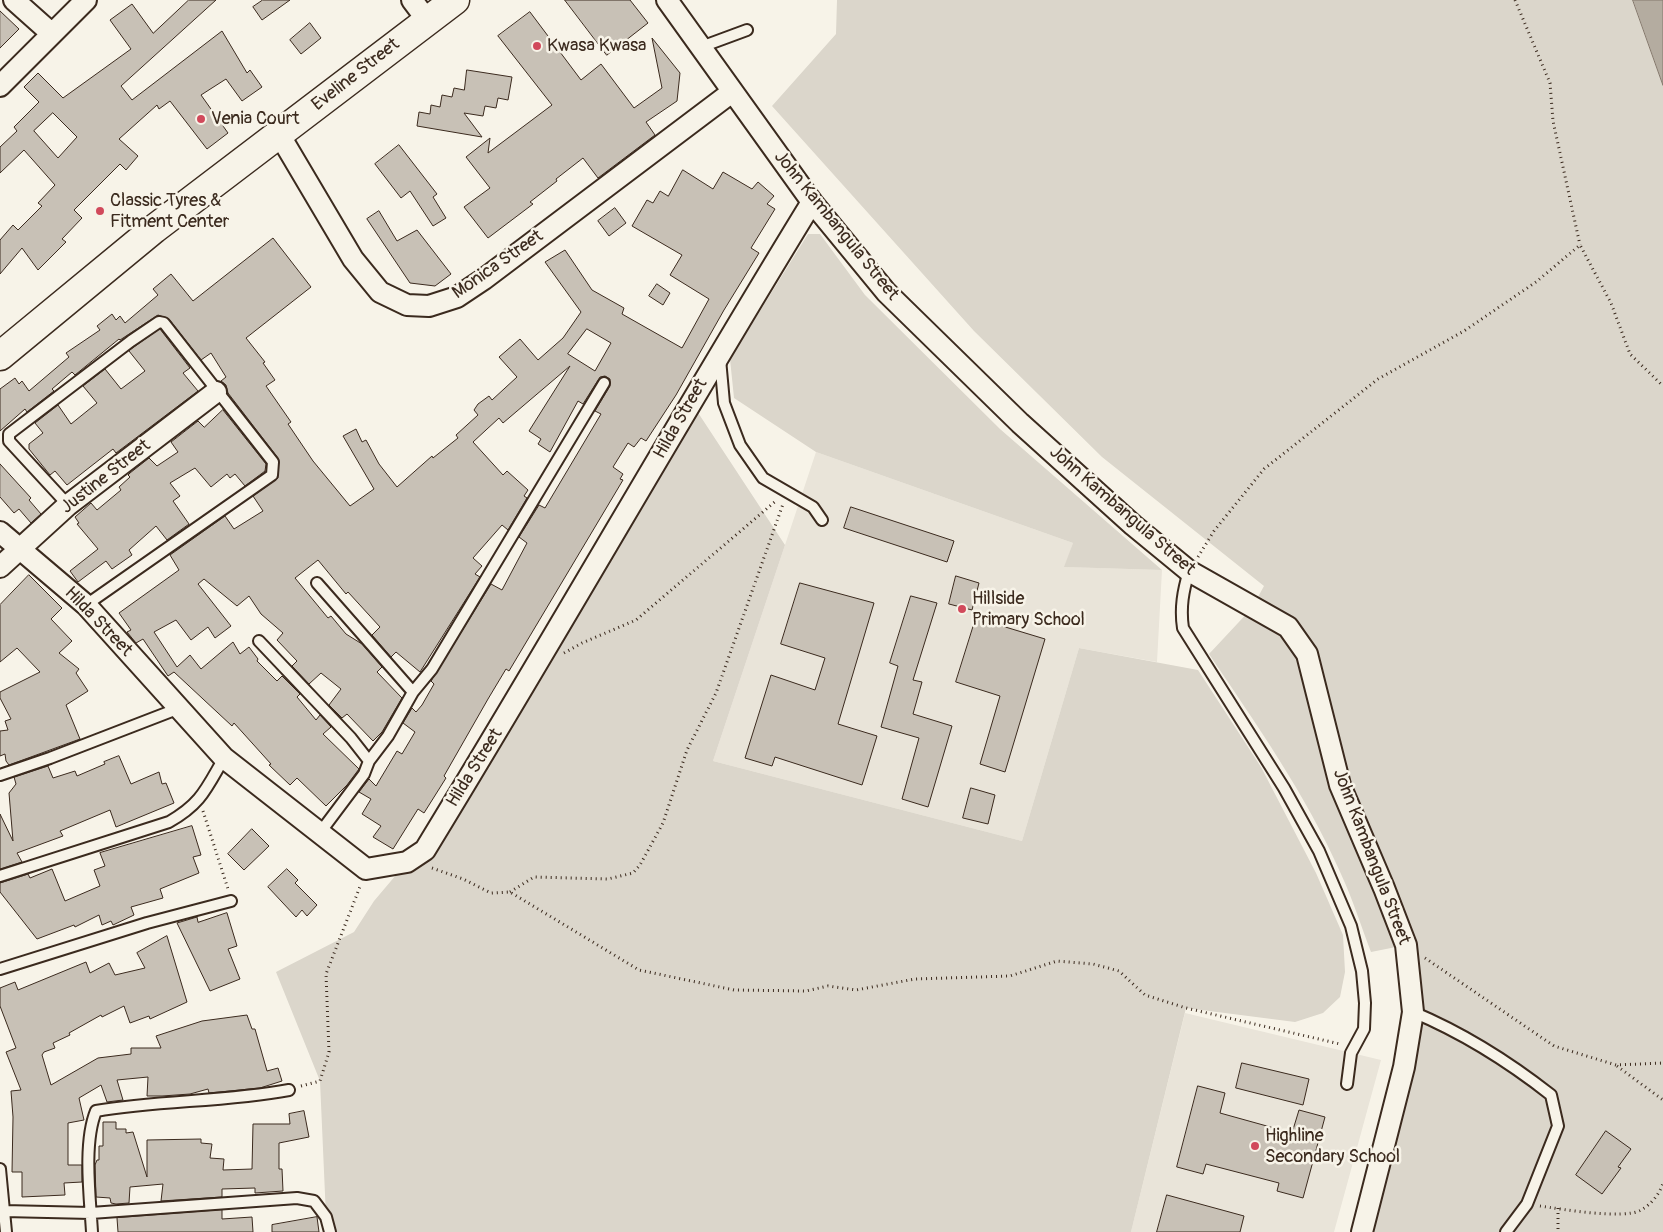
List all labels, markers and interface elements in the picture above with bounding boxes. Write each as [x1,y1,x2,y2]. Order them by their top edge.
street label: Eveline Street [308,34,404,116]
place label: Kwasa Kwasa [547,35,646,57]
marker: Kwasa Kwasa [531,40,543,52]
place label: Venia Court [211,108,299,130]
marker: Venia Court [195,113,207,125]
street label: John Kambangula Street [769,147,903,305]
place label: Classic Tyres & Fitment Center [110,190,229,232]
marker: Classic Tyres & Fitment Center [94,205,106,217]
street label: Monica Street [448,226,548,304]
street label: Hilda Street [649,375,713,463]
street label: Justine Street [57,435,155,519]
street label: John Kambangula Street [1045,442,1199,580]
street label: Hilda Street [59,583,137,661]
place label: Hillside Primary School [972,588,1085,630]
marker: Hillside Primary School [956,603,968,615]
street label: Hilda Street [442,725,508,811]
street label: John Kambangula Street [1328,766,1414,948]
place label: Highline Secondary School [1265,1125,1400,1168]
marker: Highline Secondary School [1249,1140,1261,1152]

